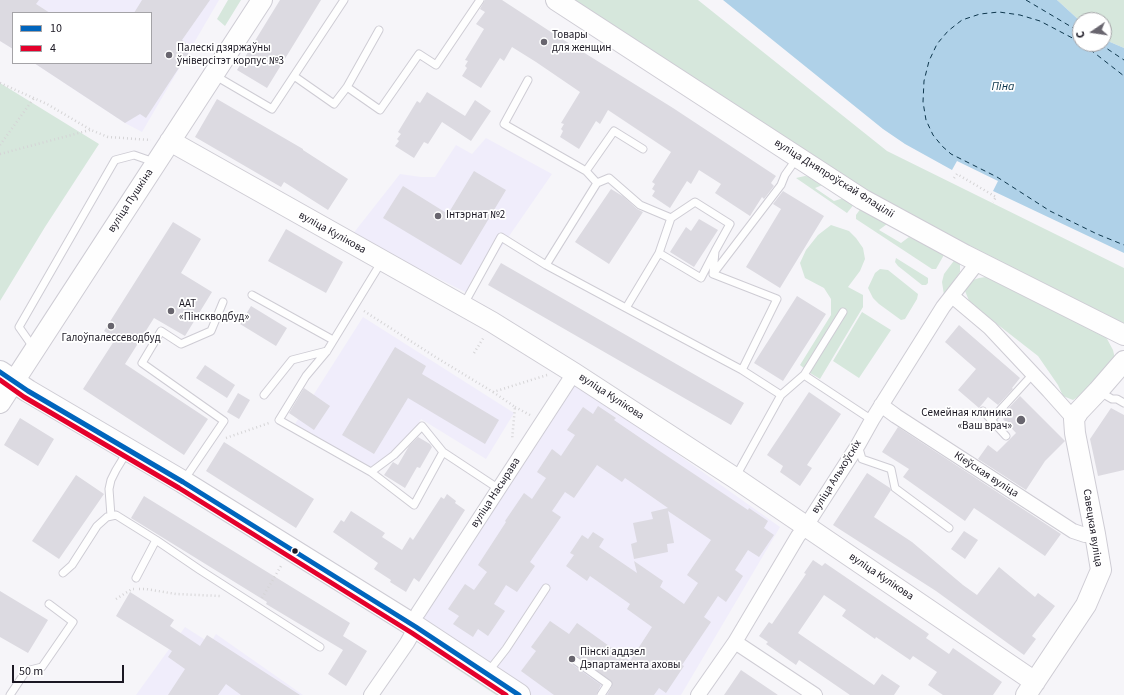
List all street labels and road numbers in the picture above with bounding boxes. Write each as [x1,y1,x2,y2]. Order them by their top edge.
street label: вуліца Дняпроўскай Флаціліі [772,137,896,221]
street label: вуліца Пушкіна [105,167,157,235]
street label: вуліца Кулікова [296,209,368,257]
street label: вуліца Кулікова [576,371,646,423]
street label: вуліца Альхоўскіх [809,438,865,516]
street label: Кіеўская вуліца [951,449,1021,501]
street label: вуліца Насырава [468,456,524,530]
street label: Савецкая вуліца [1079,488,1105,568]
street label: вуліца Кулікова [846,551,916,603]

